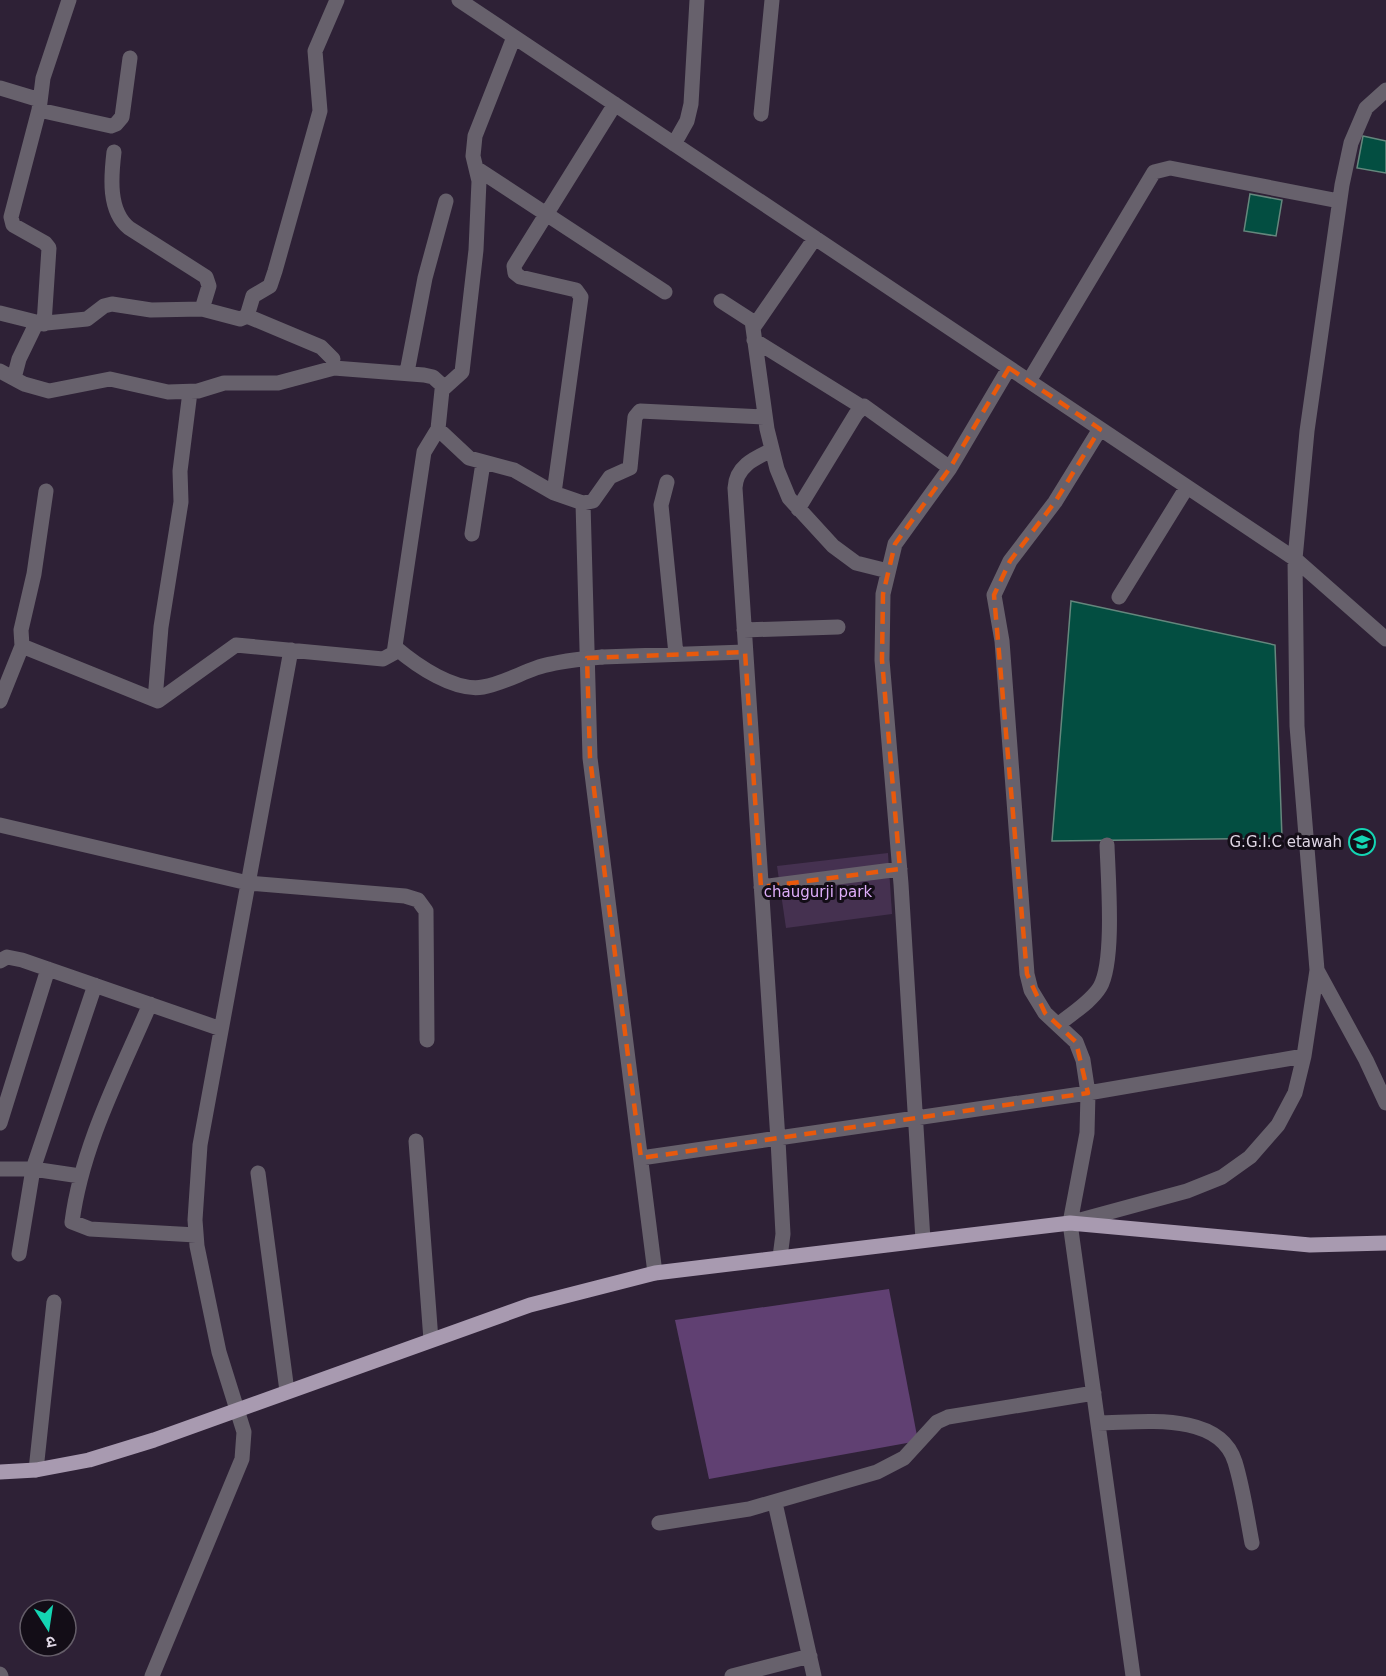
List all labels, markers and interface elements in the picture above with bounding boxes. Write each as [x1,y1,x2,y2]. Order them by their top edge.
school or university icon: G.G.I.C etawah [1347,827,1377,857]
place label: G.G.I.C etawah [1230,833,1342,851]
park label: chaugurji park [764,883,872,901]
north arrow [18,1598,78,1658]
text: उ [44,1632,58,1653]

